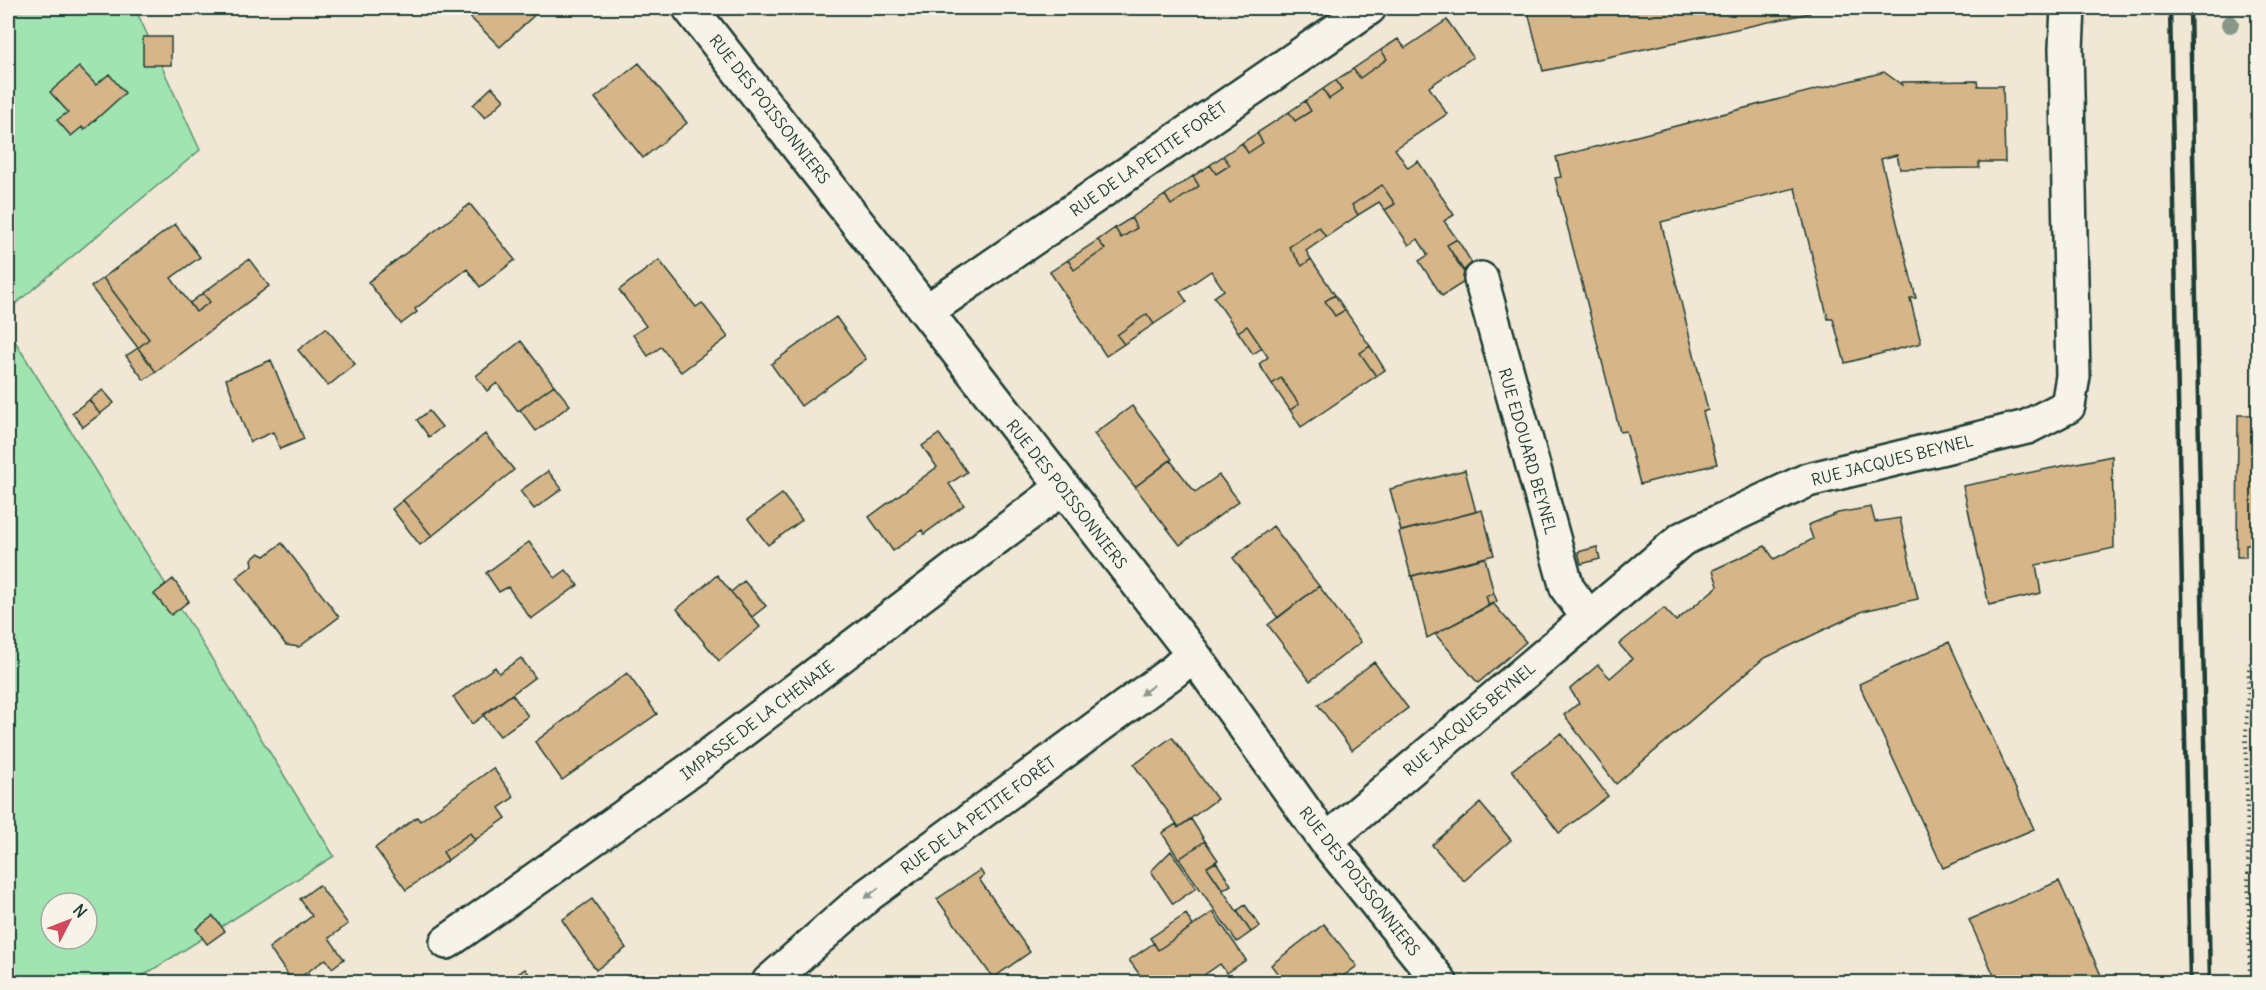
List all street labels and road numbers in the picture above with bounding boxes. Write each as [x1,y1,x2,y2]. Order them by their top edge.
street label: RUE DES POISSONNIERS [705,30,835,188]
street label: RUE DE LA PETITE FORÊT [1066,97,1230,221]
street label: RUE EDOUARD BEYNEL [1495,366,1561,537]
street label: RUE DES POISSONNIERS [1002,415,1132,573]
street label: RUE JACQUES BEYNEL [1809,430,1975,490]
street label: IMPASSE DE LA CHENAIE [676,656,838,784]
street label: RUE JACQUES BEYNEL [1399,658,1539,780]
street label: RUE DE LA PETITE FORÊT [897,752,1059,878]
street label: RUE DES POISSONNIERS [1295,802,1425,960]

